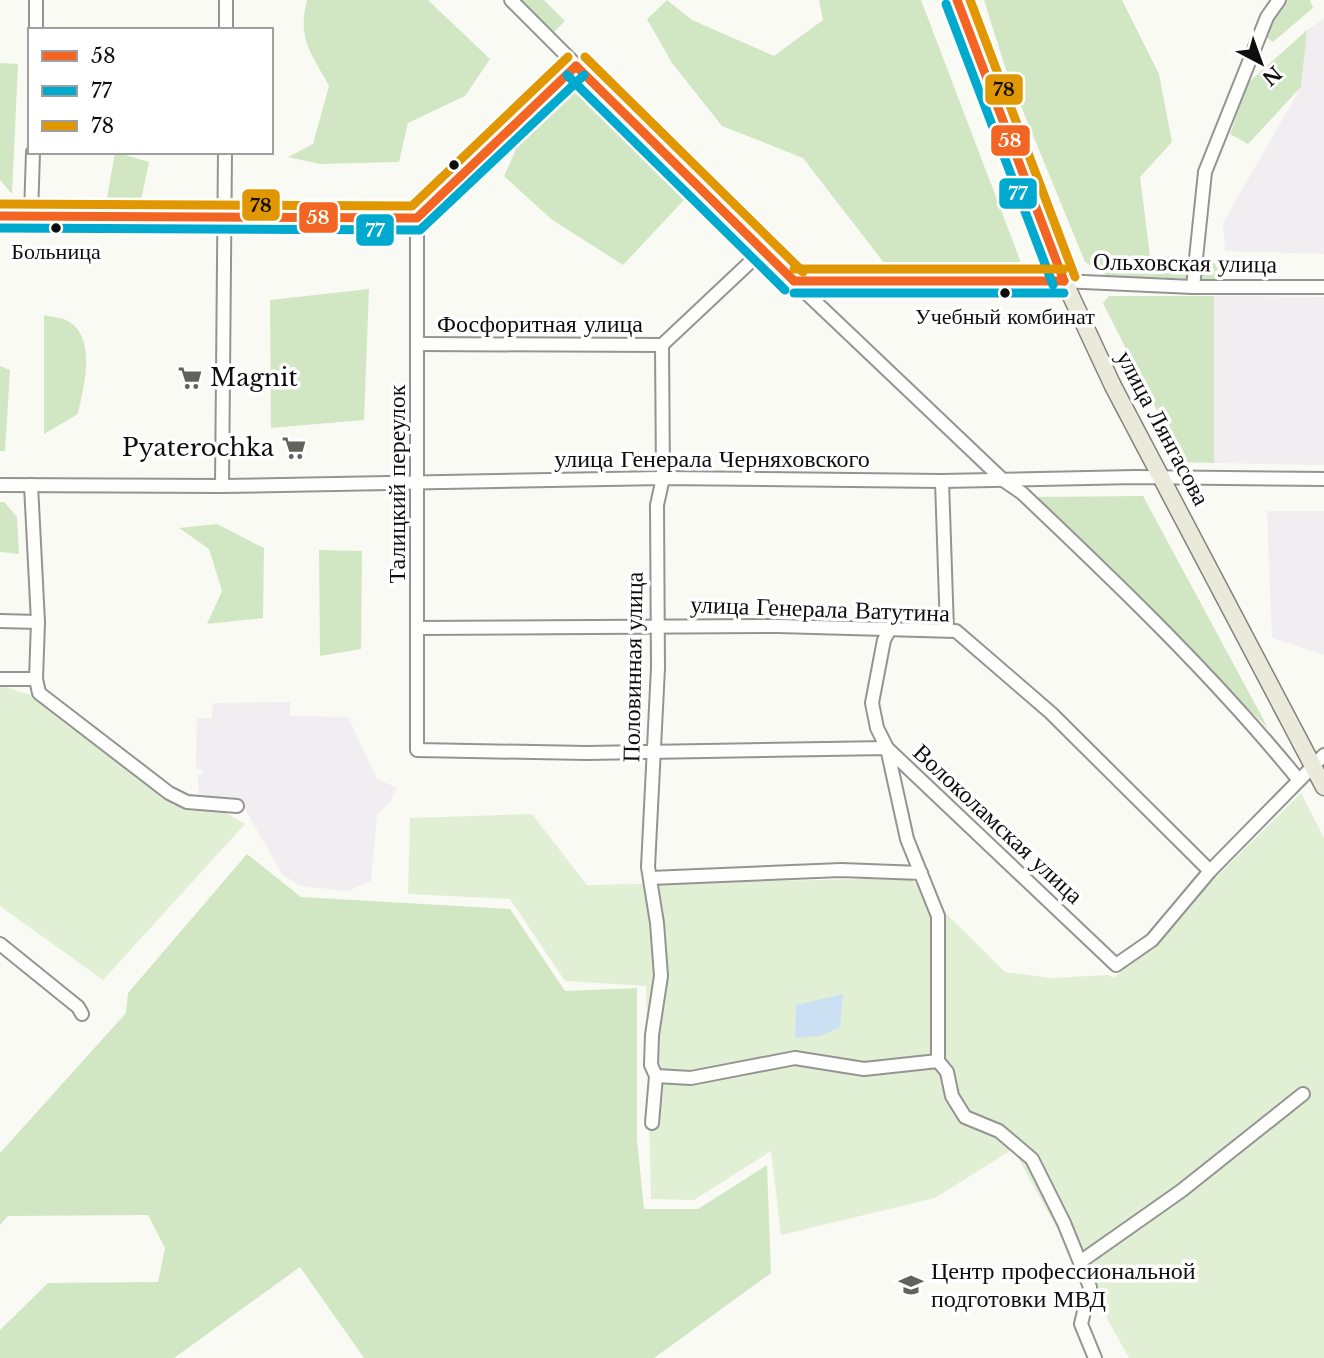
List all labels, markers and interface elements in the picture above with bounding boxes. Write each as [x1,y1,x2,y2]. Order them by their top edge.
legend [28,28,273,154]
north arrow [1226,28,1296,98]
text: 58 [91,43,116,69]
text: N [1257,61,1286,90]
line badge: 78 [984,73,1024,106]
text: 77 [91,78,113,104]
text: 78 [993,78,1015,101]
text: 78 [91,113,114,139]
line badge: 58 [990,124,1031,157]
text: 58 [998,129,1022,152]
unlabelled marker [447,158,461,172]
line badge: 77 [998,177,1038,210]
text: 77 [1008,182,1029,205]
line badge: 78 [241,188,281,222]
text: 78 [250,194,272,217]
line badge: 58 [298,201,339,234]
text: 58 [306,206,330,229]
line badge: 77 [355,213,395,247]
text: 77 [365,219,386,242]
marker: Больница [49,221,63,235]
place label: Больница [11,238,101,265]
street label: Ольховская улица [1093,246,1278,279]
marker: Учебный комбинат [998,286,1012,300]
place label: Учебный комбинат [915,303,1095,330]
street label: Фосфоритная улица [437,309,643,338]
street label: улица Лянгасова [1110,345,1217,510]
place label: Magnit [210,363,298,392]
supermarket icon: Magnit [176,364,204,392]
street label: Талицкий переулок [382,384,411,583]
place label: Pyaterochka [122,433,275,462]
supermarket icon: Pyaterochka [280,434,308,462]
street label: улица Генерала Черняховского [554,444,870,473]
street label: Половинная улица [616,571,649,763]
street label: улица Генерала Ватутина [690,589,951,628]
street label: Волоколамская улица [907,738,1089,910]
place label: Центр профессиональной подготовки МВД [931,1256,1196,1313]
school or university icon: Центр профессиональной подготовки МВД [897,1271,925,1299]

